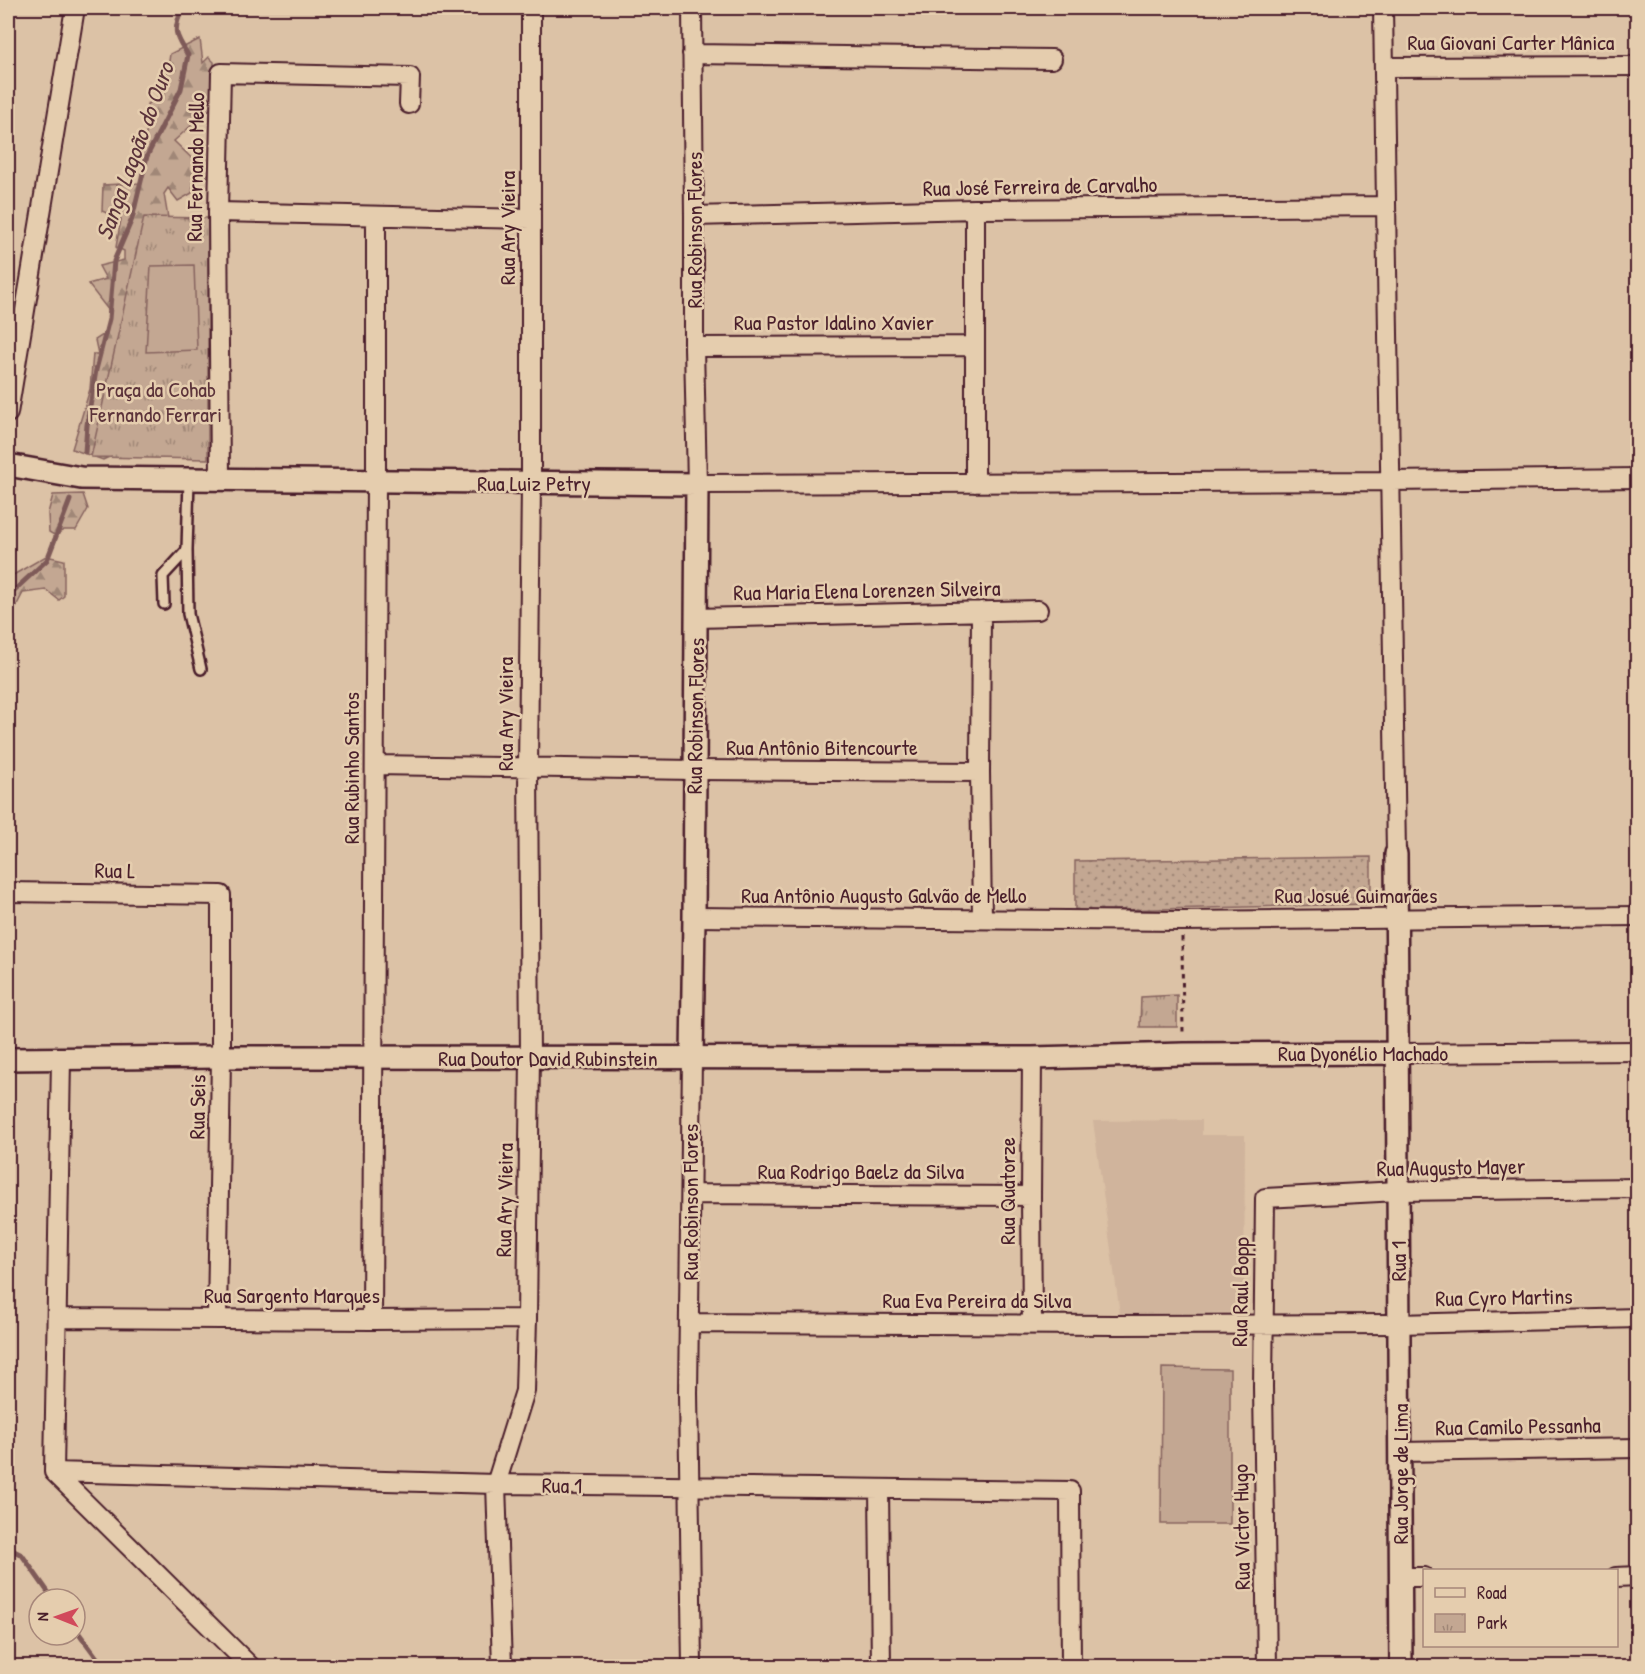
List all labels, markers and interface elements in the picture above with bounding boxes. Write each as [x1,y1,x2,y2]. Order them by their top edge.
street label: Rua Giovani Carter Mânica [1408,27,1615,57]
water label: Sanga Lagoão do Ouro [87,55,183,244]
street label: Rua Fernando Mello [179,92,211,242]
street label: Rua Robinson Flores [679,152,709,308]
street label: Rua José Ferreira de Carvalho [923,169,1158,203]
street label: Rua Ary Vieira [492,171,522,285]
street label: Rua Pastor Idalino Xavier [734,307,934,337]
park label: Praça da Cohab Fernando Ferrari [89,374,222,429]
street label: Rua Luiz Petry [477,468,591,498]
street label: Rua Maria Elena Lorenzen Silveira [733,573,1001,607]
street label: Rua Robinson Flores [679,638,711,794]
street label: Rua Ary Vieira [490,657,520,771]
street label: Rua Rubinho Santos [336,692,366,844]
street label: Rua Antônio Bitencourte [726,732,918,762]
street label: Rua L [94,855,136,885]
street label: Rua Antônio Augusto Galvão de Mello [741,880,1027,910]
street label: Rua Josué Guimarães [1275,880,1437,910]
street label: Rua Dyonélio Machado [1278,1038,1448,1068]
street label: Rua Doutor David Rubinstein [438,1043,658,1073]
street label: Rua Seis [181,1074,213,1140]
street label: Rua Robinson Flores [675,1124,705,1280]
street label: Rua Quatorze [992,1137,1022,1245]
street label: Rua Ary Vieira [488,1142,520,1257]
street label: Rua Augusto Mayer [1376,1151,1526,1183]
street label: Rua Rodrigo Baelz da Silva [758,1156,965,1186]
street label: Rua Raul Bopp [1224,1236,1256,1347]
street label: Rua 1 [1383,1241,1413,1281]
street label: Rua Sargento Marques [204,1280,380,1310]
street label: Rua Cyro Martins [1435,1281,1573,1313]
street label: Rua Eva Pereira da Silva [883,1285,1072,1315]
street label: Rua Jorge de Lima [1385,1403,1415,1544]
street label: Rua Camilo Pessanha [1435,1410,1601,1442]
street label: Rua Victor Hugo [1225,1464,1257,1590]
street label: Rua 1 [542,1470,582,1500]
legend [1423,1569,1618,1647]
text: Road [1477,1580,1507,1605]
north arrow [27,1587,87,1647]
text: Park [1477,1610,1508,1635]
text: N [31,1612,53,1621]

